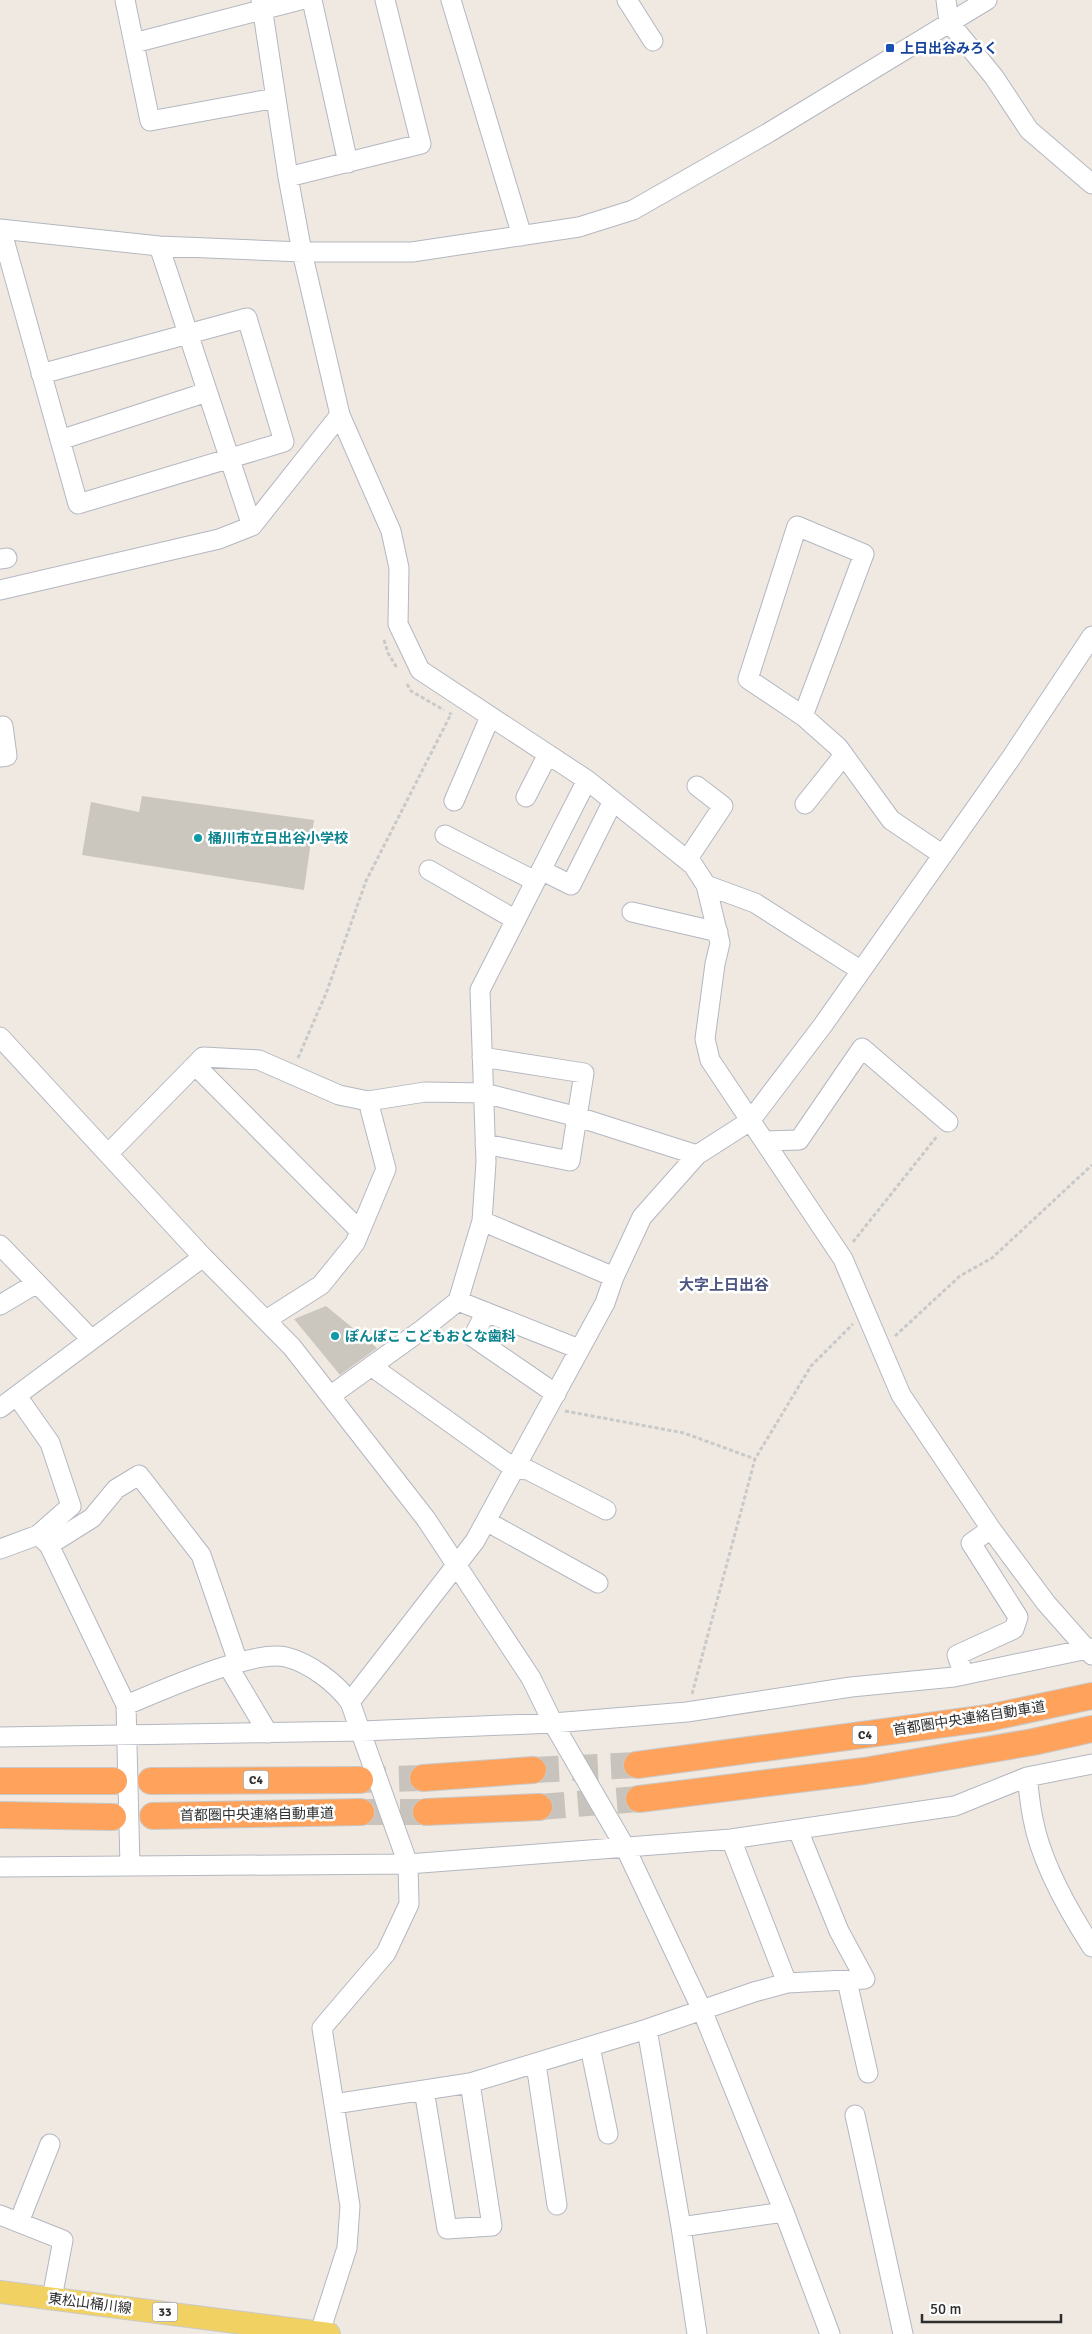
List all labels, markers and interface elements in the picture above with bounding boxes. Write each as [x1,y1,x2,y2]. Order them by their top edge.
place label: 上日出谷みろく [900,40,998,57]
marker: 上日出谷みろく [884,42,896,54]
place label: 桶川市立日出谷小学校 [208,830,348,847]
marker: 桶川市立日出谷小学校 [192,832,204,844]
district label: 大字上日出谷 [679,1276,769,1294]
place label: ぽんぽこ こどもおとな歯科 [345,1328,516,1345]
marker: ぽんぽこ こどもおとな歯科 [329,1330,341,1342]
street label: 首都圏中央連絡自動車道 [892,1698,1046,1739]
road number: C4 [852,1726,878,1744]
road number: C4 [244,1770,268,1790]
street label: 首都圏中央連絡自動車道 [180,1805,334,1824]
street label: 東松山桶川線 [47,2290,133,2317]
scale bar [922,2292,1061,2324]
text: 50 m [930,2300,961,2318]
road number: 33 [152,2302,178,2322]

